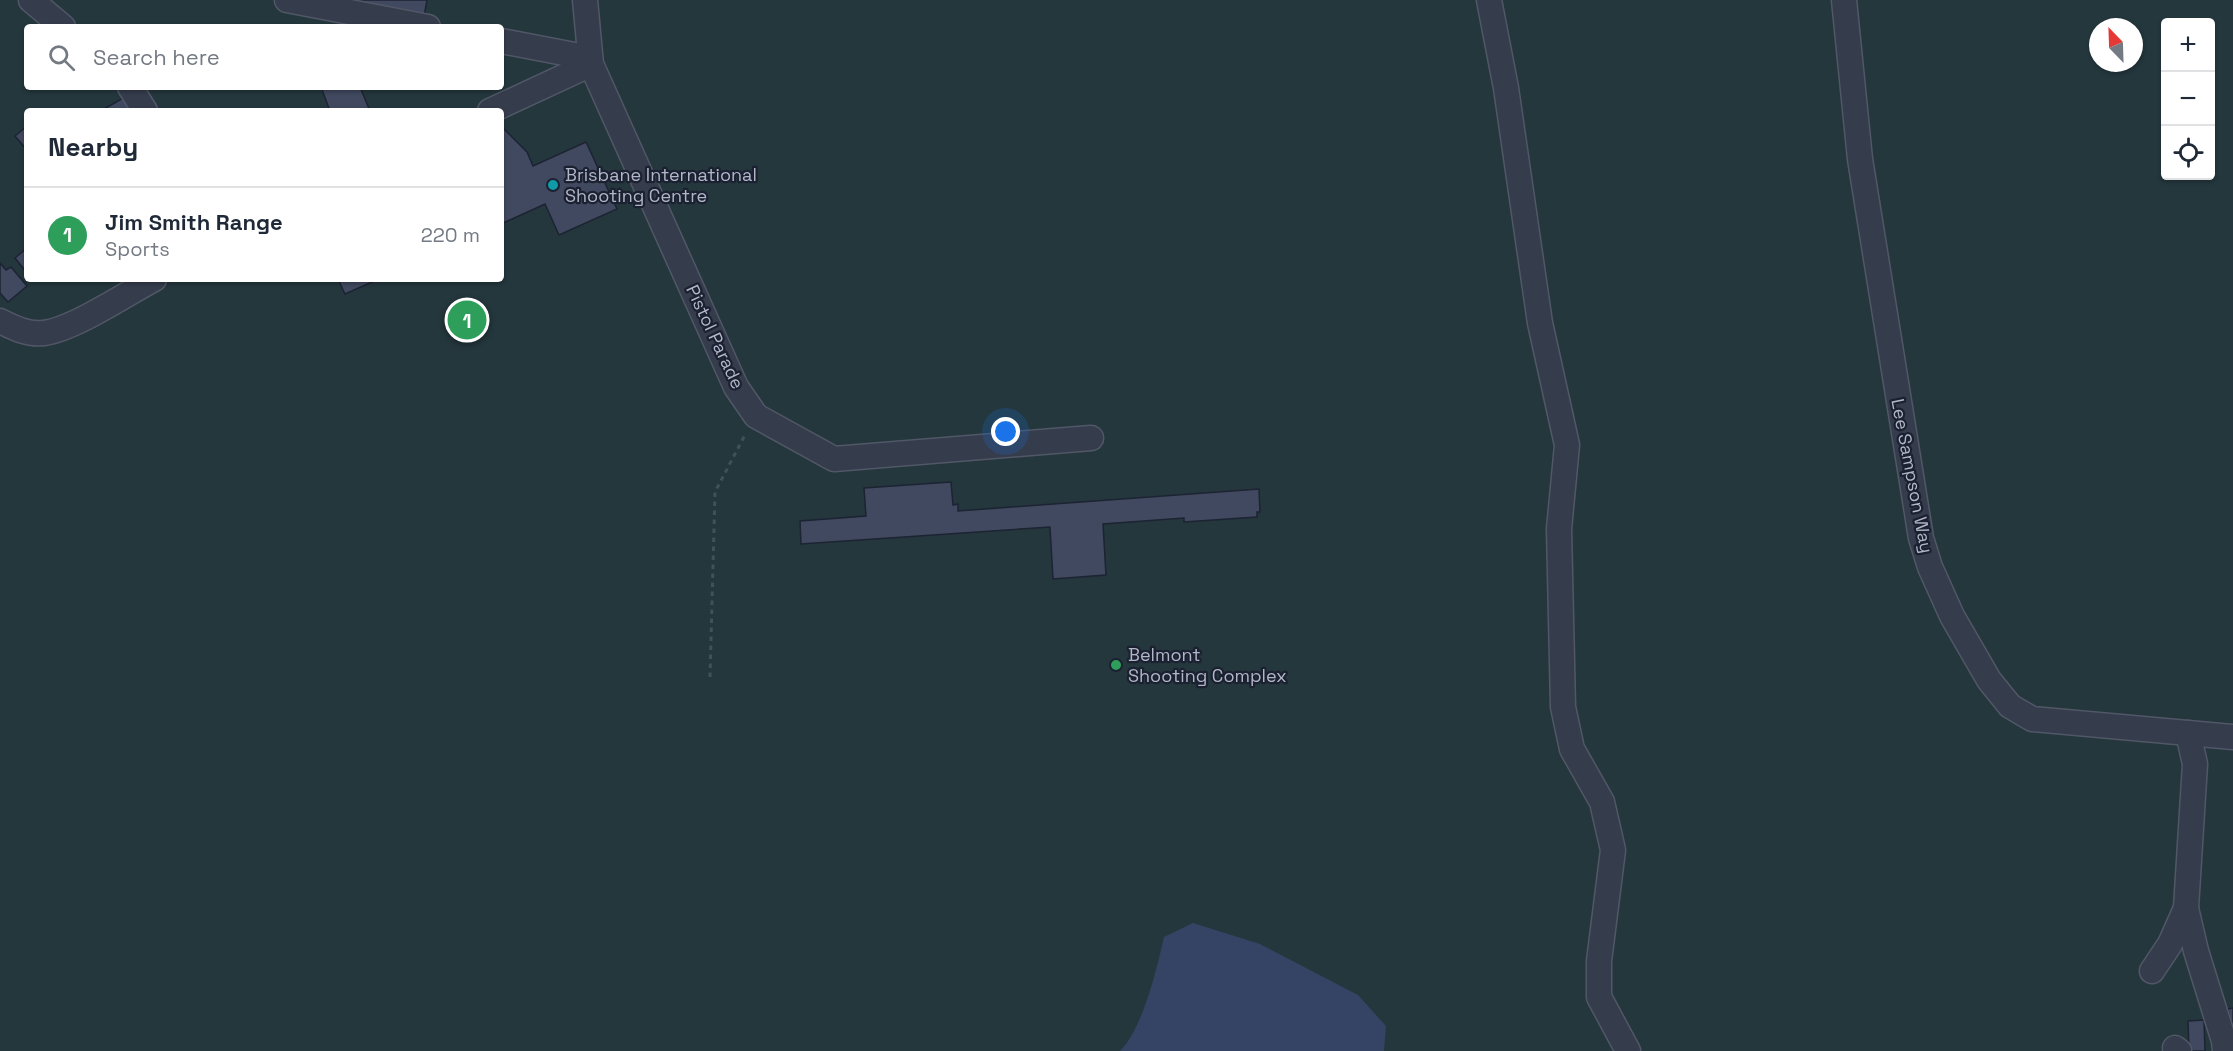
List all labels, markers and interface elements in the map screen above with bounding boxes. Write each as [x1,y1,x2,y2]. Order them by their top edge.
north arrow [2089,18,2143,72]
map controls [2161,18,2215,180]
button: + [2161,18,2215,72]
search box [24,24,504,90]
icon: search [45,41,78,74]
text: Search here [93,43,220,71]
button: − [2161,72,2215,126]
button: locate [2161,126,2215,180]
text: Nearby [48,130,138,164]
place label: Brisbane International Shooting Centre [565,163,757,207]
marker: Brisbane International Shooting Centre [546,178,560,192]
text: Jim Smith Range [105,208,283,236]
text: 1 [63,222,72,248]
text: 220 m [421,222,480,248]
text: Sports [105,236,170,262]
street label: Pistol Parade [681,281,750,393]
pin: 1 [448,298,486,342]
street label: Lee Sampson Way [1886,397,1939,555]
your location [991,417,1020,446]
place label: Belmont Shooting Complex [1128,643,1287,687]
marker: Belmont Shooting Complex [1109,658,1123,672]

